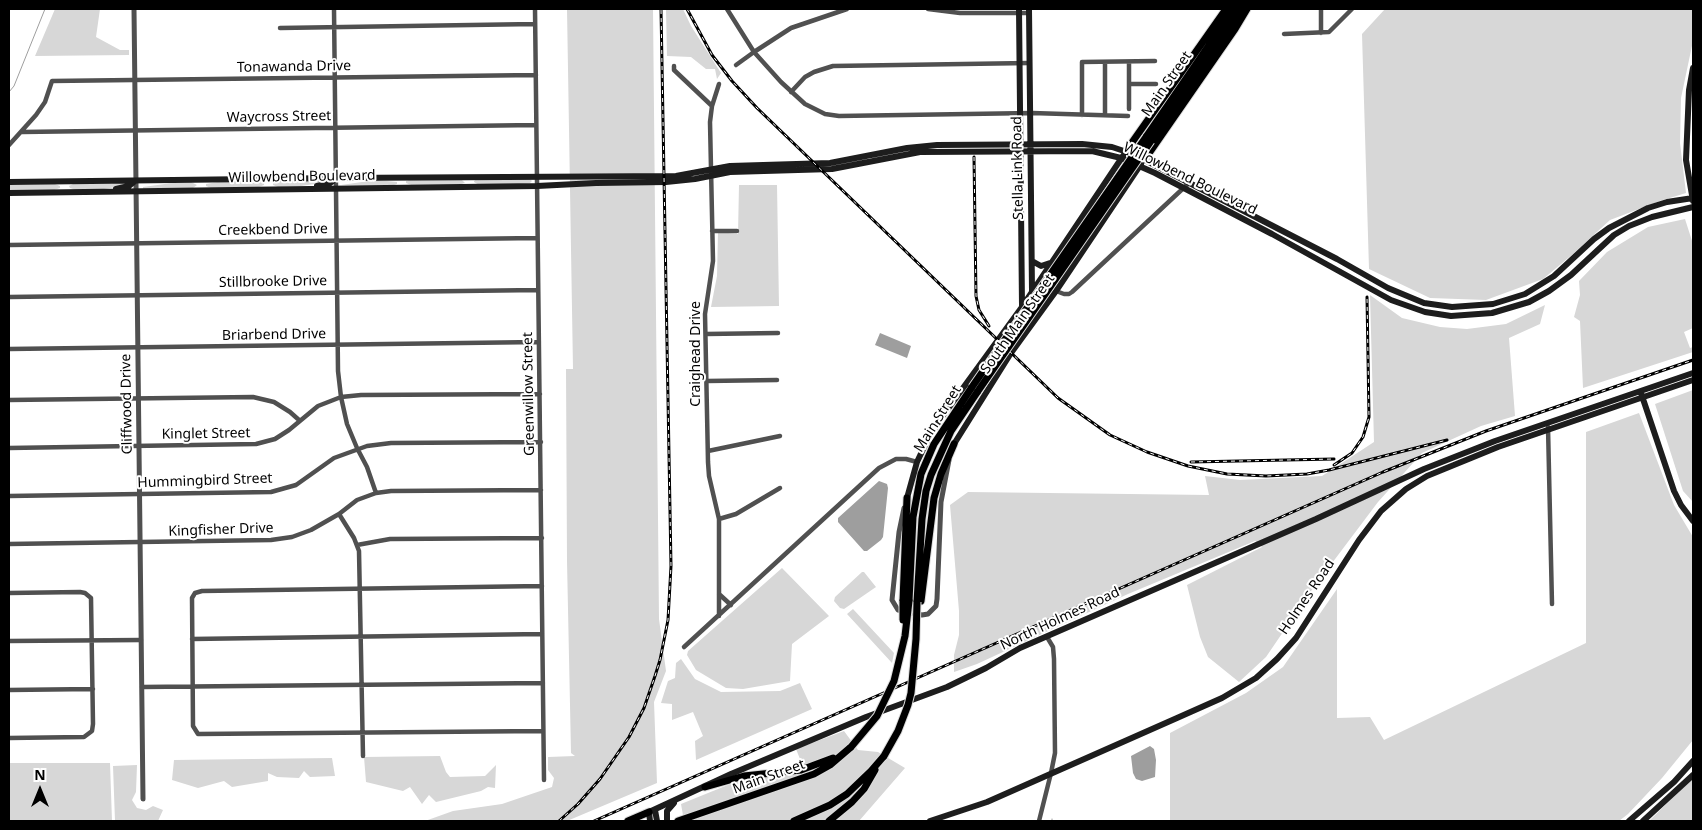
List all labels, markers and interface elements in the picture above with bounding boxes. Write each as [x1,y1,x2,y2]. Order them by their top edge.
street label: Main Street [1138,48,1196,120]
street label: Tonawanda Drive [237,58,351,76]
street label: Waycross Street [227,108,331,126]
street label: Stella Link Road [1009,116,1027,220]
street label: Willowbend Boulevard [1120,139,1260,219]
street label: Willowbend Boulevard [228,167,376,187]
street label: Creekbend Drive [218,221,328,239]
street label: South Main Street [977,271,1059,377]
street label: Stillbrooke Drive [219,273,327,291]
street label: Craighead Drive [688,301,704,407]
street label: Briarbend Drive [222,326,326,344]
street label: Greenwillow Street [520,332,538,456]
street label: Cliffwood Drive [118,354,136,454]
street label: Main Street [911,383,965,455]
street label: Kinglet Street [161,425,251,443]
street label: Hummingbird Street [137,470,273,492]
street label: Kingfisher Drive [168,520,274,540]
street label: Holmes Road [1276,556,1338,638]
street label: North Holmes Road [998,584,1122,654]
street label: Main Street [731,756,807,798]
north arrow [15,765,65,815]
text: N [34,765,46,784]

